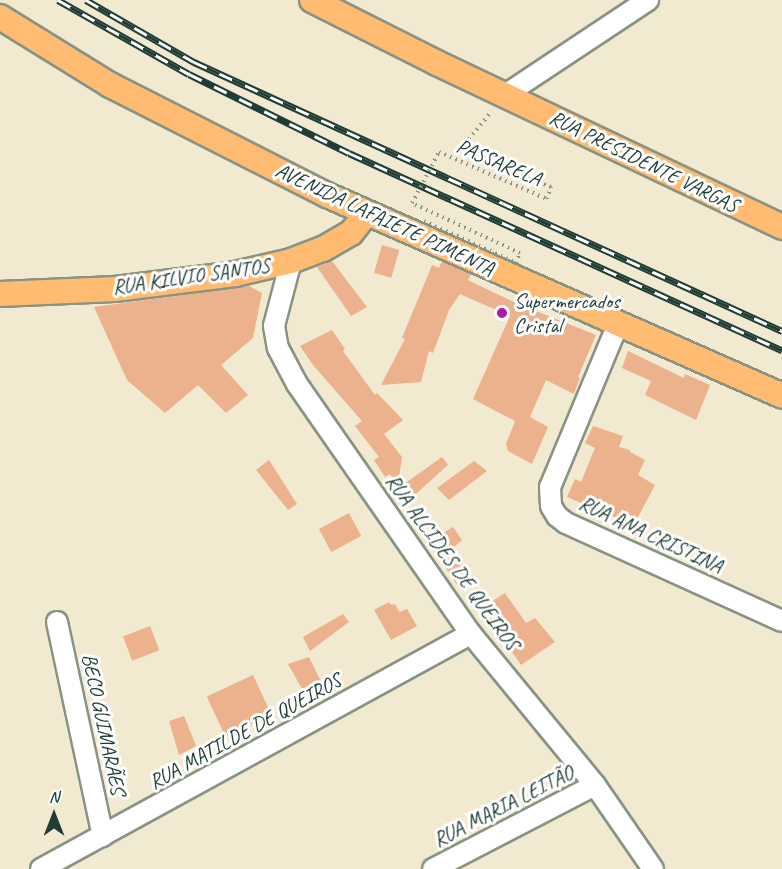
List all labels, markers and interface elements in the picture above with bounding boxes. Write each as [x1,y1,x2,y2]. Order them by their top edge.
street label: RUA PRESIDENTE VARGAS [545,104,743,218]
street label: PASSARELA [453,133,545,191]
street label: AVENIDA LAFAIETE PIMENTA [271,157,499,281]
street label: RUA KILVIO SANTOS [110,252,272,300]
place label: Supermercados Cristal [514,288,619,338]
marker: Supermercados Cristal [495,306,509,320]
street label: RUA ALCIDES DE QUEIROS [381,469,525,655]
street label: RUA ANA CRISTINA [576,490,726,578]
street label: BECO GUIMARÃES [77,652,131,796]
street label: RUA MATILDE DE QUEIROS [144,667,346,795]
street label: RUA MARIA LEITÃO [428,760,578,852]
north arrow [24,785,84,845]
text: N [49,787,59,807]

